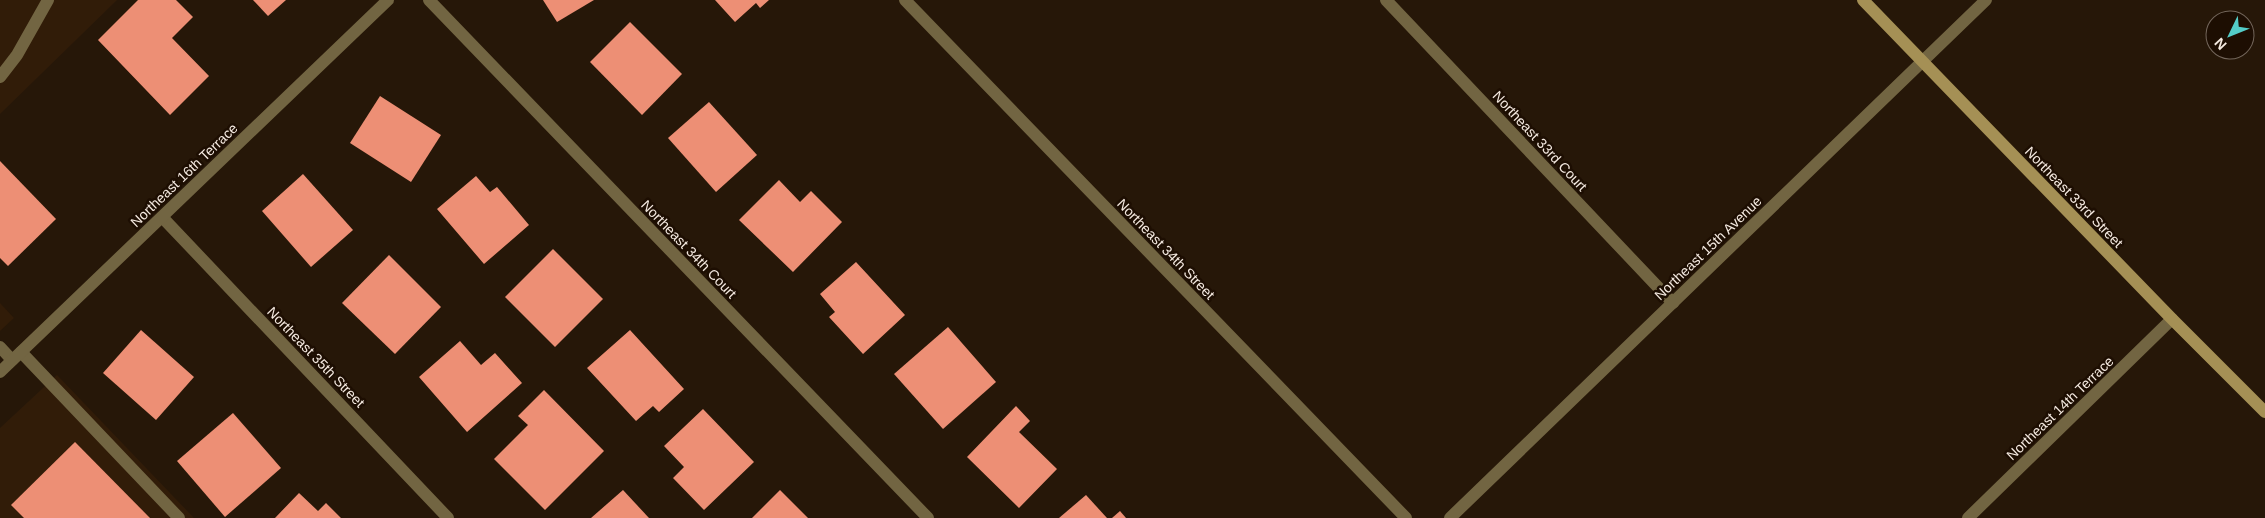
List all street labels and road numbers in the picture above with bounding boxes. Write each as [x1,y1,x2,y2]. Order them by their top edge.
street label: Northeast 33rd Court [1490,88,1591,194]
street label: Northeast 16th Terrace [127,120,241,230]
street label: Northeast 33rd Street [2022,143,2126,251]
street label: Northeast 15th Avenue [1651,193,1765,303]
street label: Northeast 34th Street [1114,196,1218,302]
street label: Northeast 34th Court [638,197,740,301]
street label: Northeast 35th Street [264,304,368,410]
street label: Northeast 14th Terrace [2003,353,2117,463]

